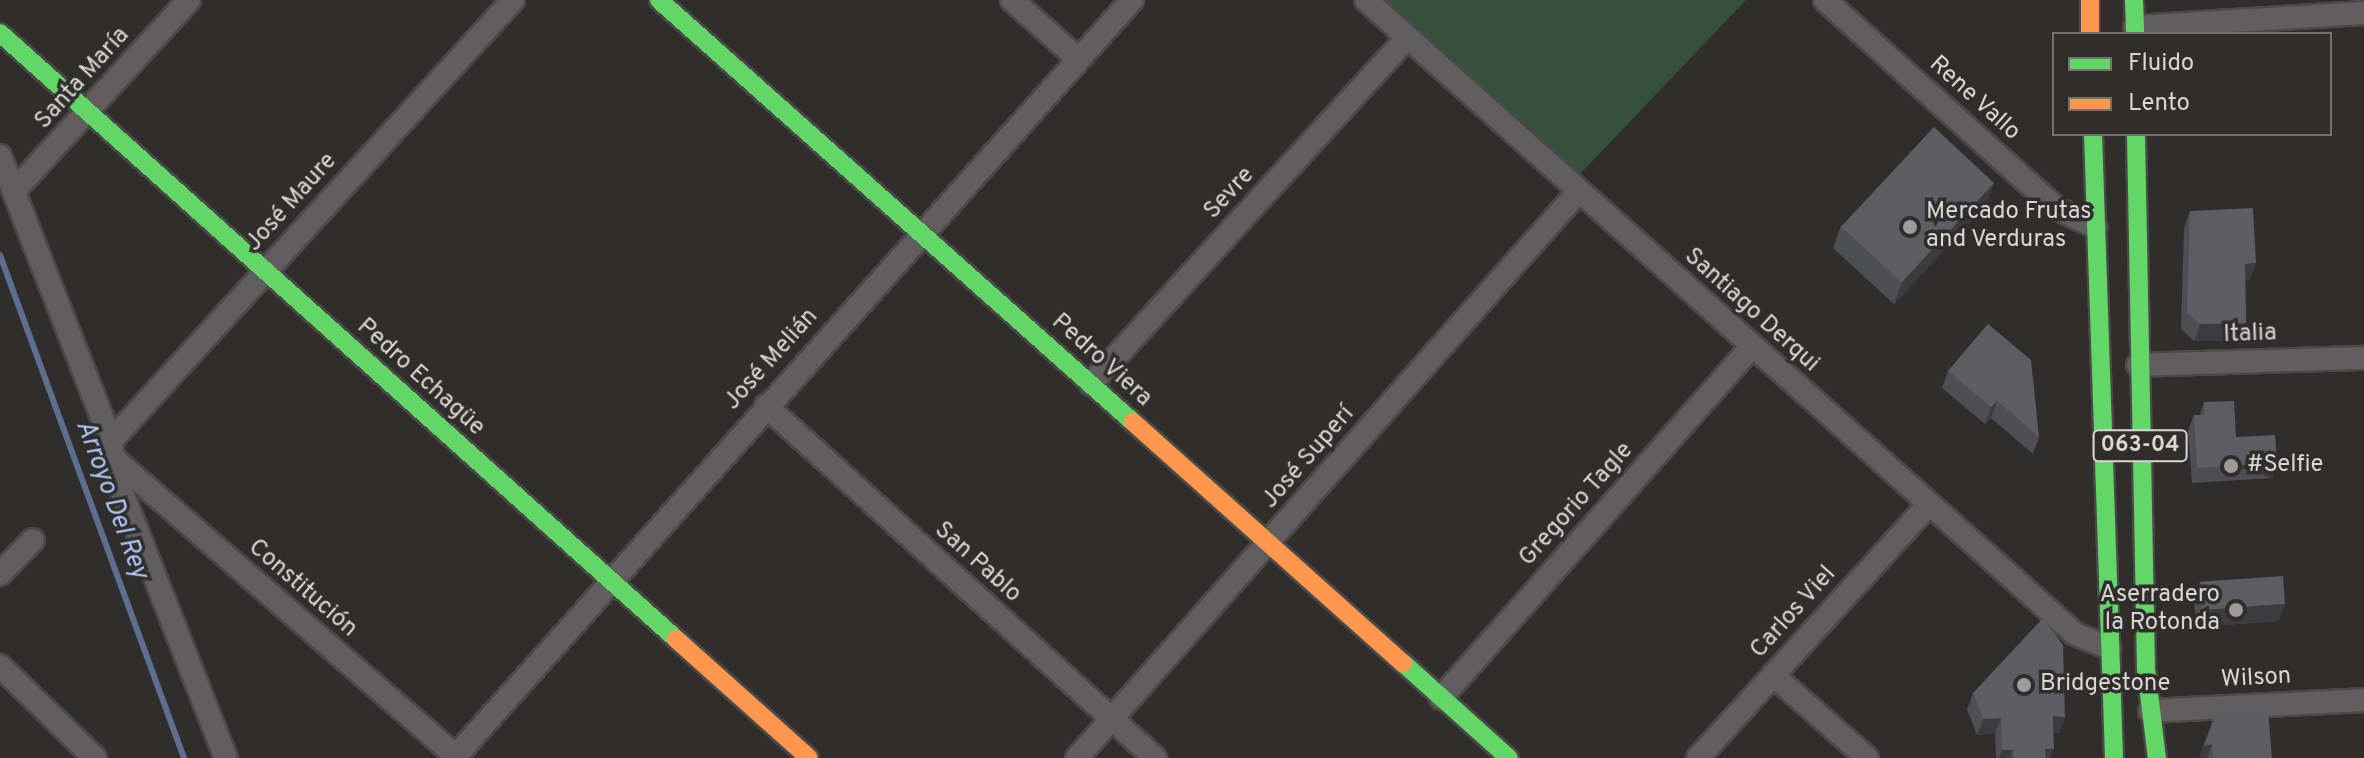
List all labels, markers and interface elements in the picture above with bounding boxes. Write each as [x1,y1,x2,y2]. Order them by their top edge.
street label: Santa María [30,22,136,136]
legend [2052,32,2332,136]
text: Fluido [2128,49,2194,79]
street label: Rene Vallo [1922,50,2026,148]
text: Lento [2128,89,2190,119]
street label: José Maure [240,148,344,258]
street label: Sevre [1199,162,1261,226]
place label: Mercado Frutas and Verduras [1926,199,2092,255]
marker: Mercado Frutas and Verduras [1901,218,1919,236]
street label: Santiago Derqui [1678,243,1824,379]
street label: José Melián [719,303,825,417]
street label: Pedro Viera [1044,308,1158,414]
street label: Pedro Echagüe [350,313,490,443]
street label: Italia [2223,320,2277,350]
street label: José Superí [1257,401,1361,515]
water label: Arroyo Del Rey [68,416,154,584]
road number: 063-04 [2092,428,2188,464]
street label: Gregorio Tagle [1514,437,1640,573]
place label: #Selfie [2247,452,2324,480]
marker: #Selfie [2222,457,2240,475]
street label: San Pablo [928,517,1026,609]
street label: Constitución [242,534,362,644]
street label: Carlos Viel [1745,561,1843,665]
place label: Aserradero la Rotonda [2100,582,2220,638]
marker: Aserradero la Rotonda [2227,601,2245,619]
street label: Wilson [2220,663,2292,695]
place label: Bridgestone [2040,671,2171,699]
marker: Bridgestone [2015,676,2033,694]

